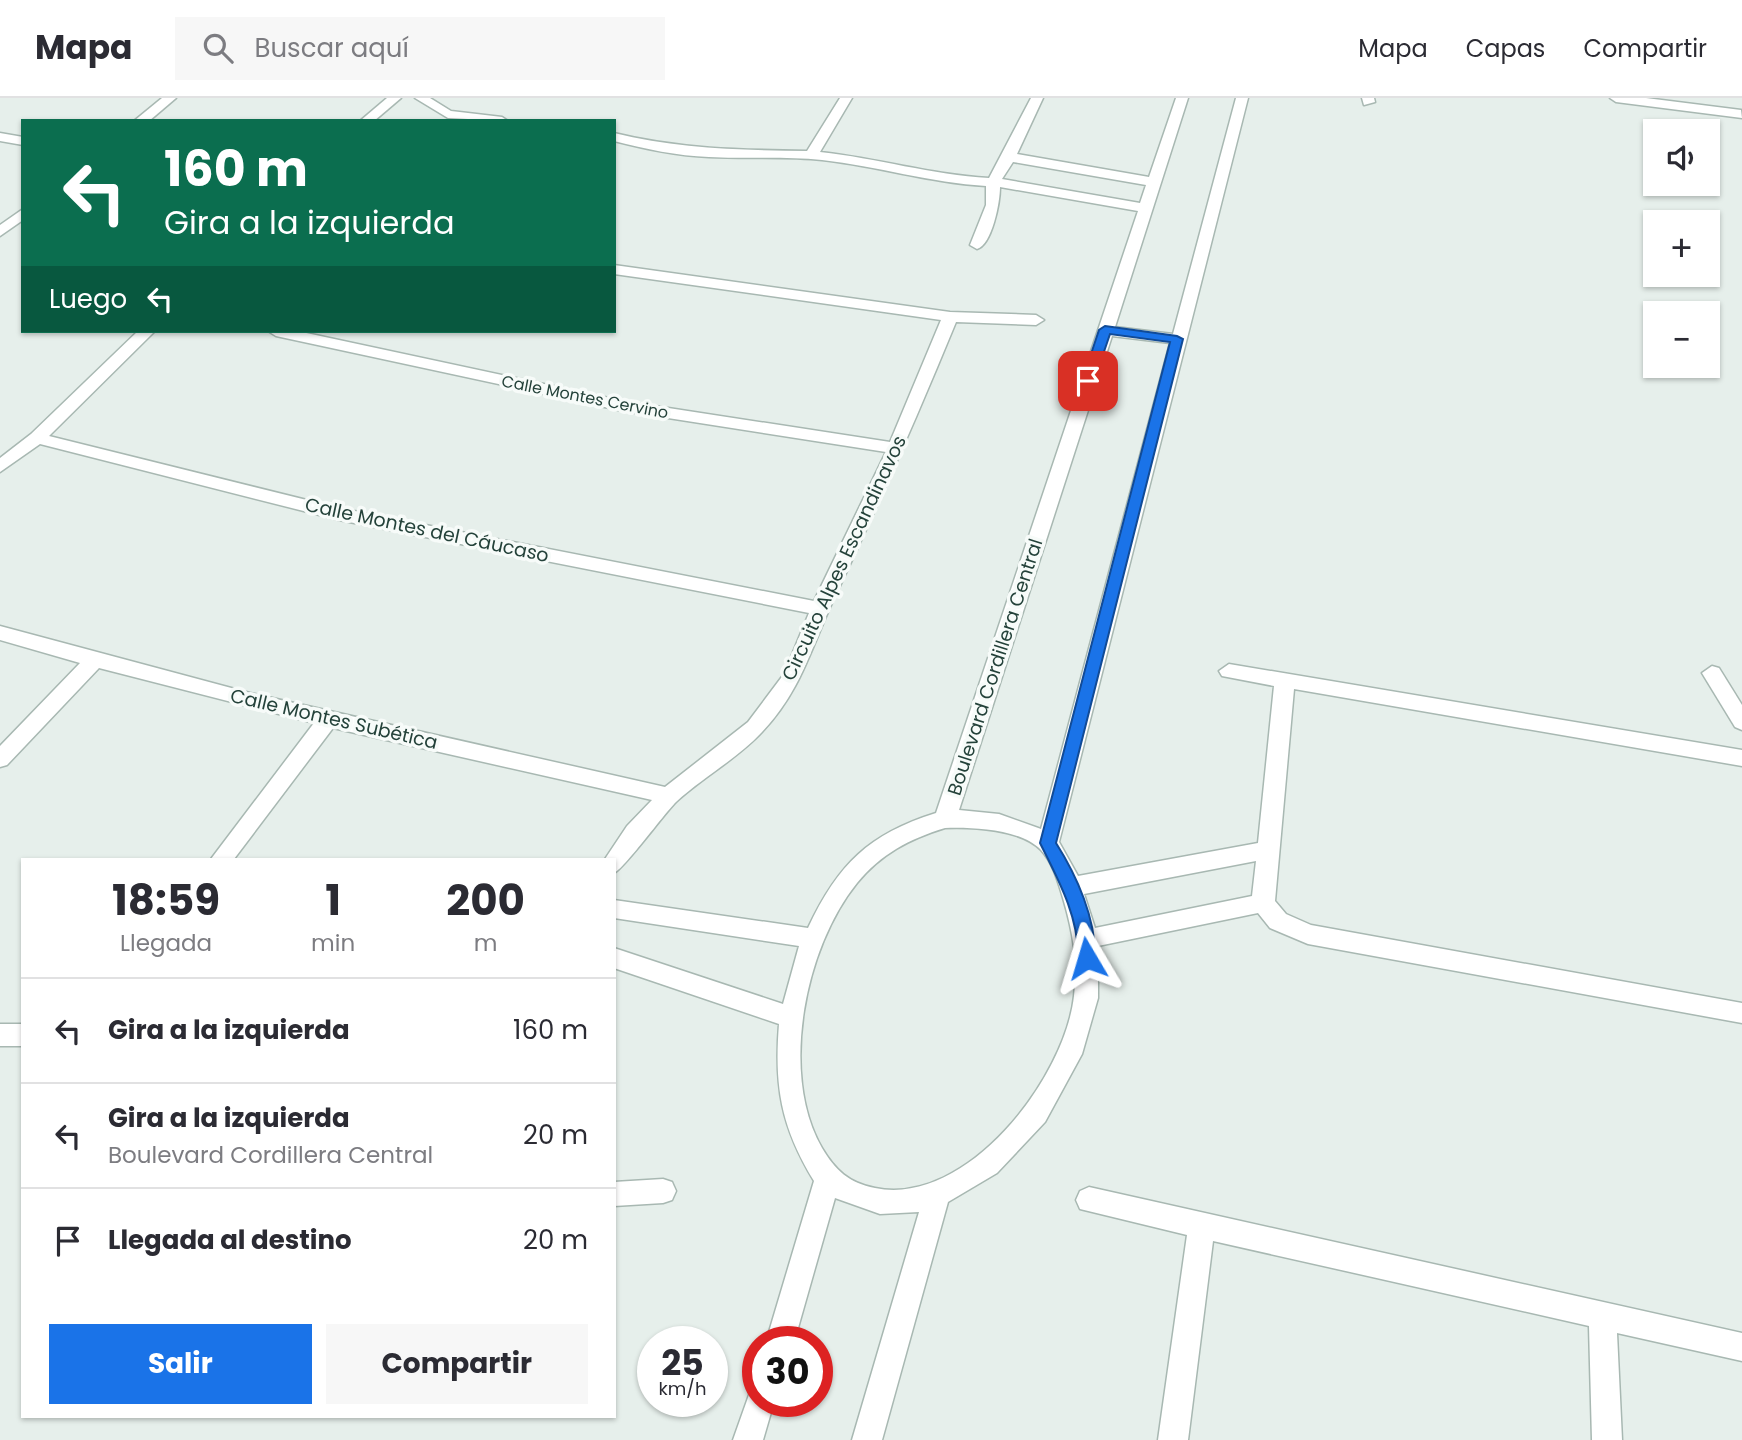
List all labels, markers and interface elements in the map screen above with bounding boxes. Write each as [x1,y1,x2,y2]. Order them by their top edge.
search box [175,17,665,80]
text: Mapa [35,24,133,71]
icon: search [199,29,237,67]
text: Buscar aquí [255,30,409,66]
text: Mapa [1358,32,1428,65]
text: Capas [1466,32,1545,65]
text: Compartir [1583,32,1707,65]
map controls [1643,119,1720,378]
button: sound [1643,119,1720,196]
text: 160 m [164,135,308,203]
icon: left [49,147,140,238]
text: Gira a la izquierda [164,200,455,245]
button: + [1643,210,1720,287]
icon: left [141,280,179,318]
text: Luego [49,281,127,317]
button: − [1643,301,1720,378]
pin [1058,351,1118,411]
icon: arrive [1069,362,1107,400]
street label: Calle Montes Cervino [500,370,670,424]
street label: Circuito Alpes Escandinavos [775,431,913,685]
street label: Calle Montes del Cáucaso [303,491,551,569]
street label: Boulevard Cordillera Central [941,535,1049,799]
street label: Calle Montes Subética [228,682,440,756]
text: 18:59 [112,871,220,930]
text: 1 [325,871,341,930]
text: 200 [446,871,525,930]
position arrow [1050,921,1124,995]
text: Llegada [120,927,212,959]
text: min [311,927,355,959]
text: m [474,927,497,959]
icon: left [49,1012,87,1050]
text: Gira a la izquierda [108,1012,350,1048]
text: 160 m [513,1012,588,1048]
text: Gira a la izquierda [108,1100,350,1136]
icon: left [49,1117,87,1155]
text: 20 m [523,1117,588,1153]
text: Boulevard Cordillera Central [108,1139,433,1171]
icon: arrive [49,1222,87,1260]
text: Llegada al destino [108,1222,352,1258]
text: 20 m [523,1222,588,1258]
button: Salir [49,1324,312,1404]
button: Compartir [326,1324,588,1404]
speed limit sign: 30 [742,1326,833,1417]
text: 25 [661,1338,704,1387]
text: km/h [659,1376,706,1401]

